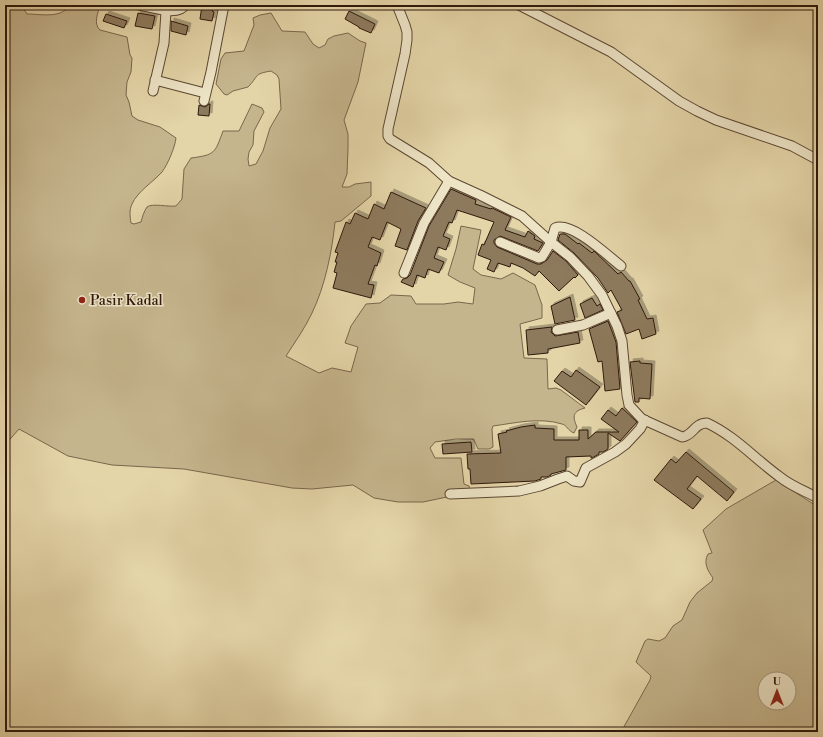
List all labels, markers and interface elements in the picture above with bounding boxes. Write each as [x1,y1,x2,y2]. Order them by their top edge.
place label: Pasir Kadal [90,292,163,310]
marker: Pasir Kadal [77,295,87,305]
north arrow [757,671,797,711]
text: U [773,675,782,689]

